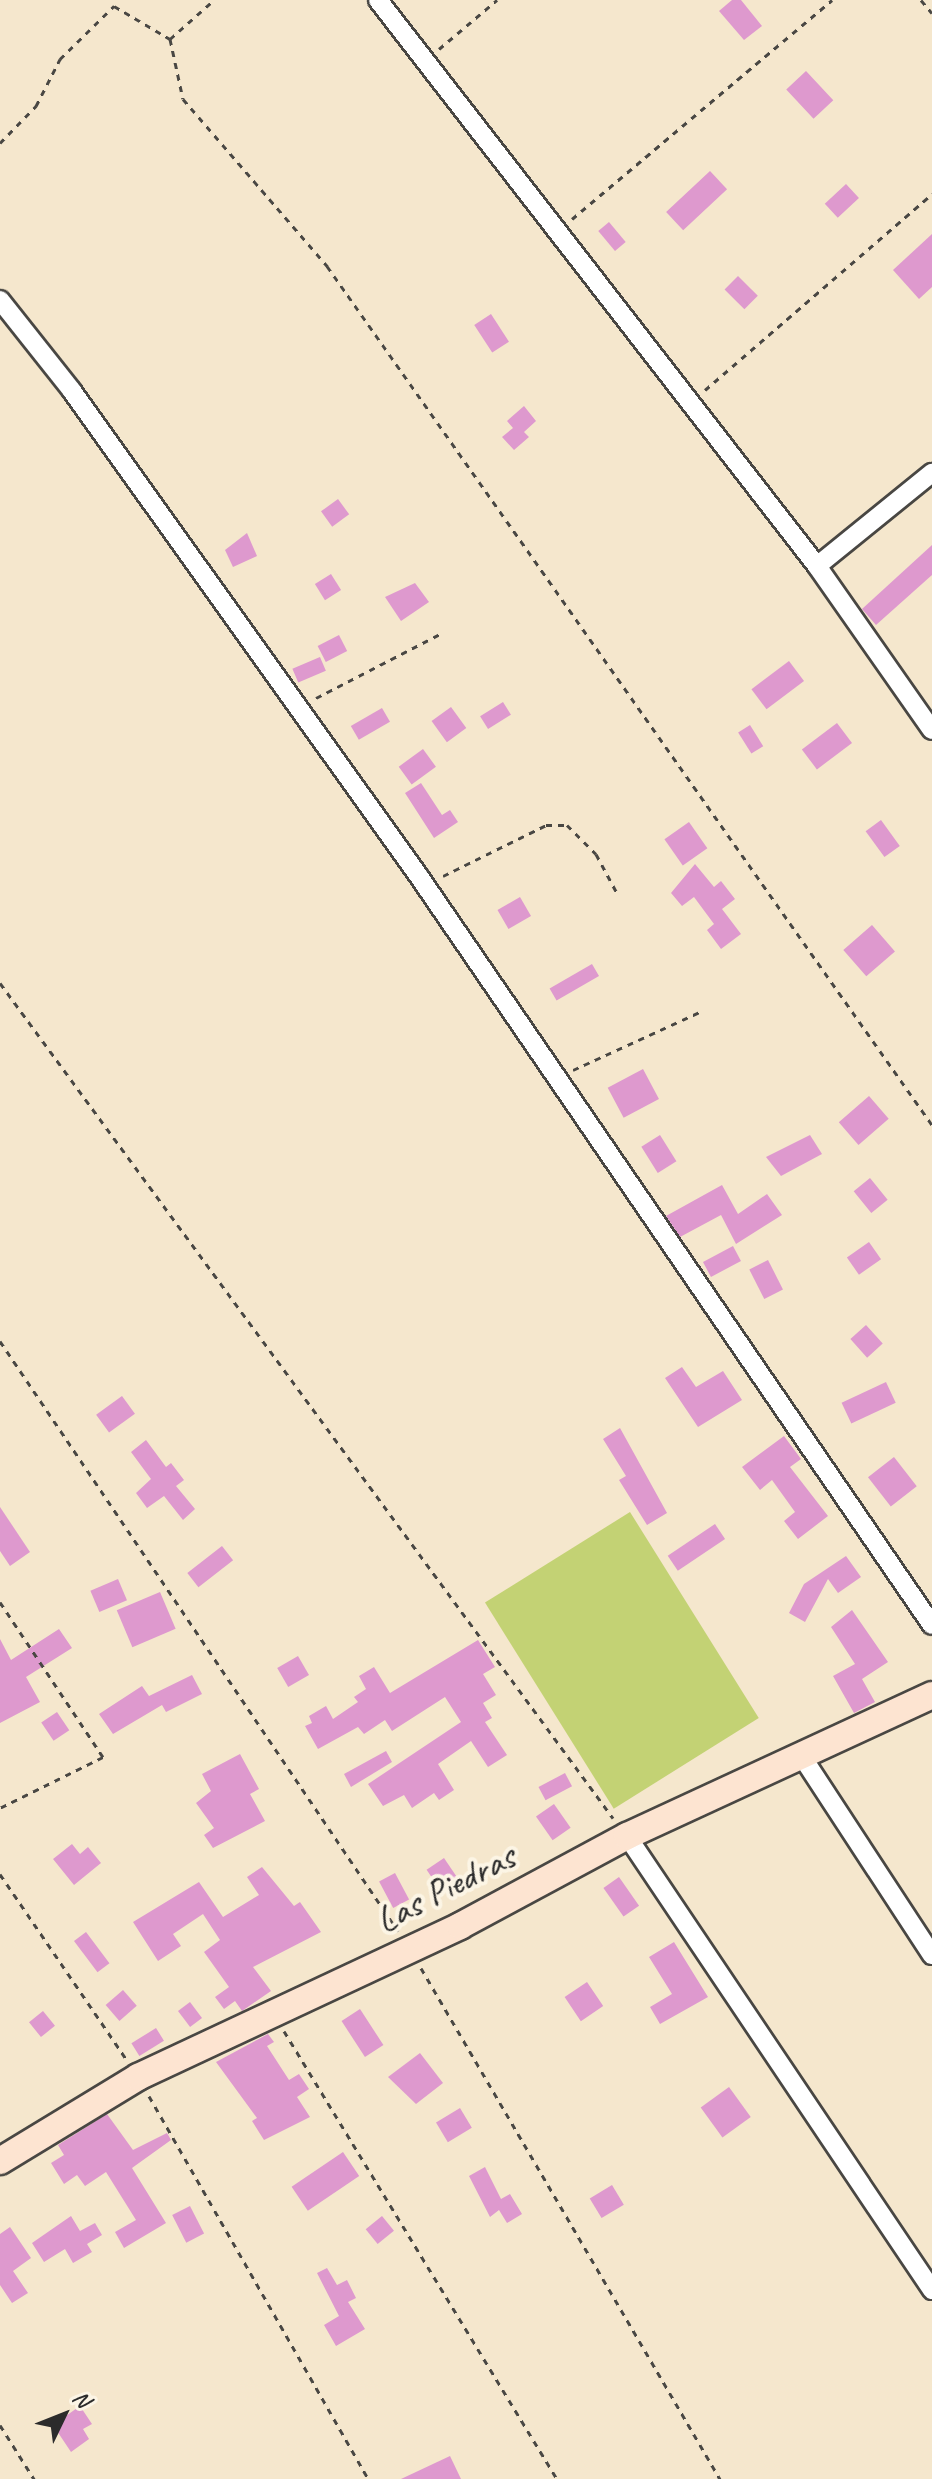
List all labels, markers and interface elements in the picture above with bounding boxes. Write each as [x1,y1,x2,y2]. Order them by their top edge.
street label: Las Piedras [368,1834,522,1942]
north arrow [24,2375,104,2455]
text: N [67,2384,96,2413]

